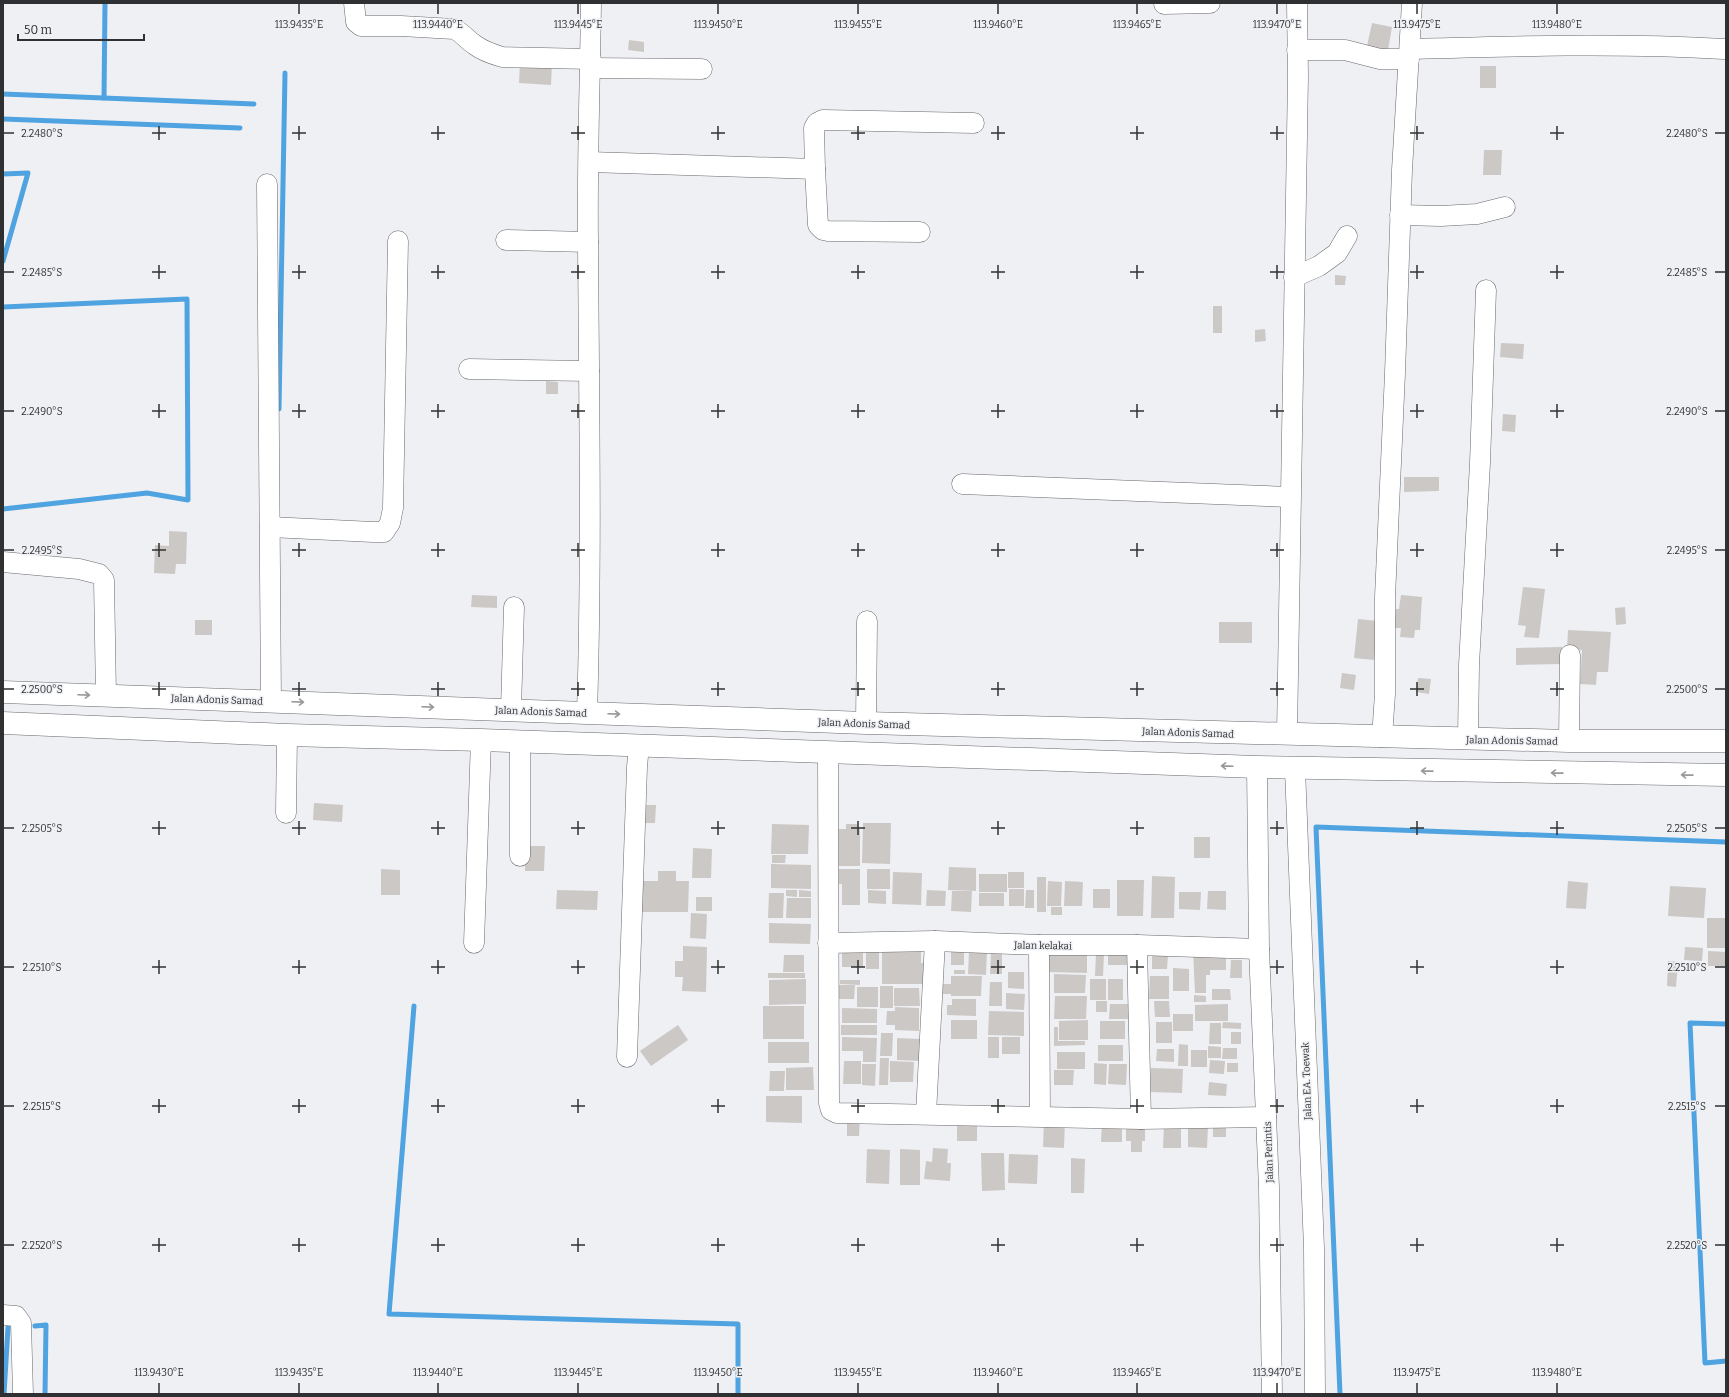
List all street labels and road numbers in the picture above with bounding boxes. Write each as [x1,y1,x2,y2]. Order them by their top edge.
street label: Jalan Adonis Samad [170,692,263,708]
street label: Jalan Adonis Samad [494,704,587,720]
street label: Jalan Adonis Samad [817,716,910,732]
street label: Jalan Adonis Samad [1141,725,1234,741]
street label: Jalan Adonis Samad [1465,734,1558,748]
street label: Jalan kelakai [1013,939,1072,953]
street label: Jalan EA. Toewak [1300,1042,1314,1121]
street label: Jalan Perintis [1262,1121,1276,1184]

